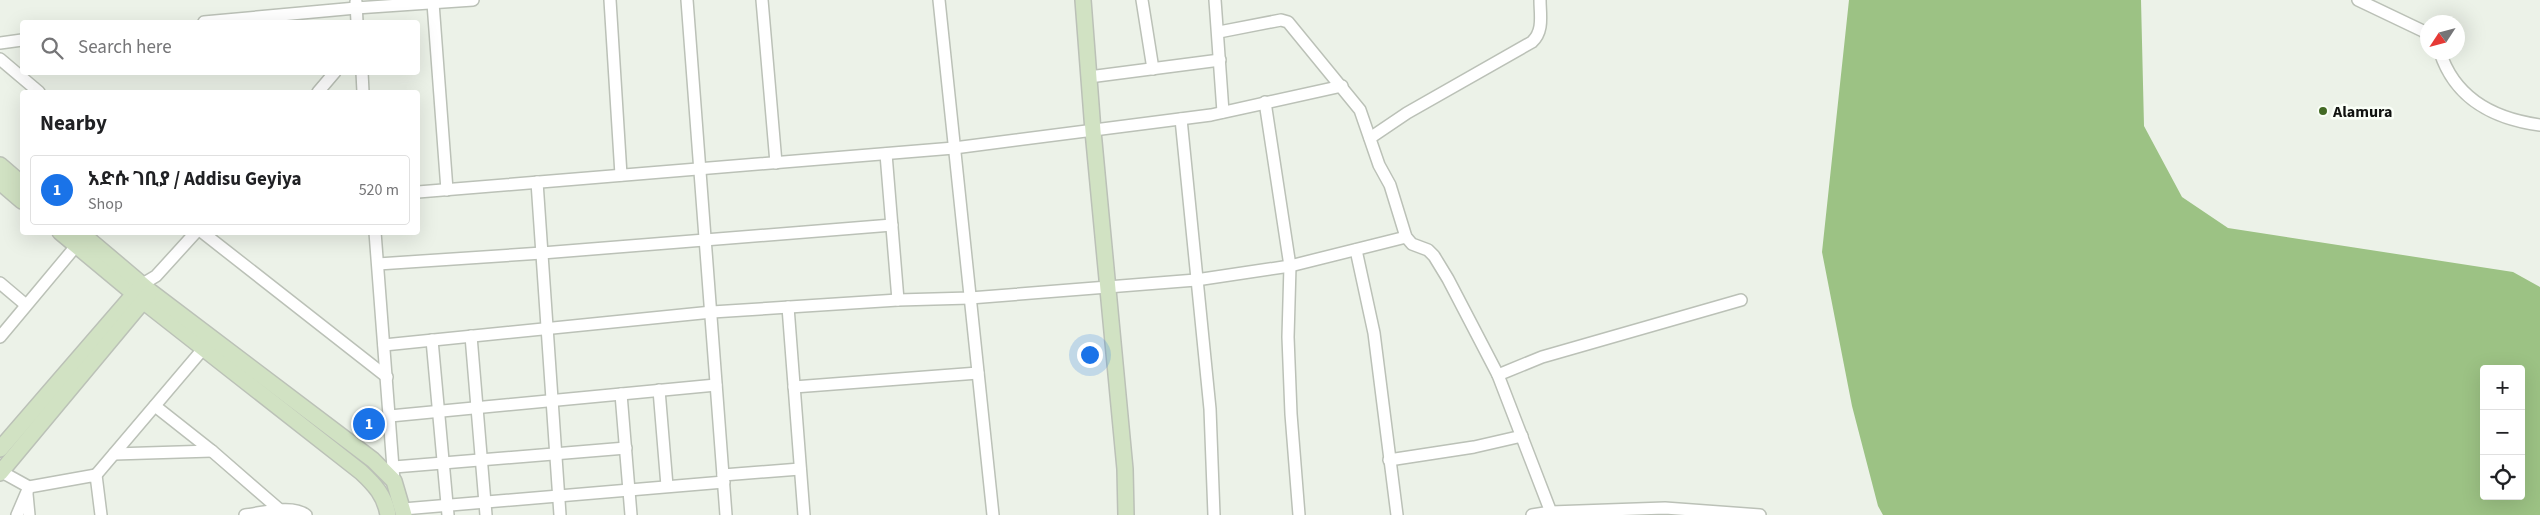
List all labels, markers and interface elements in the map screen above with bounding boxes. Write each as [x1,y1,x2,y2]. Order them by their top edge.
north arrow [2420,15,2465,60]
search box [20,20,420,75]
icon: search [38,34,66,62]
text: Search here [78,34,172,61]
place label: Alamura [2332,101,2392,123]
marker: Alamura [2317,105,2329,117]
text: Nearby [40,108,107,138]
text: አድሱ ገቢያ / Addisu Geyiya [88,166,301,193]
text: 1 [53,179,61,201]
text: 520 m [359,179,399,201]
text: Shop [88,193,123,215]
your location [1077,342,1103,368]
map controls [2480,365,2525,500]
button: + [2480,365,2525,410]
pin: 1 [353,405,385,443]
button: − [2480,410,2525,455]
button: locate [2480,455,2525,500]

